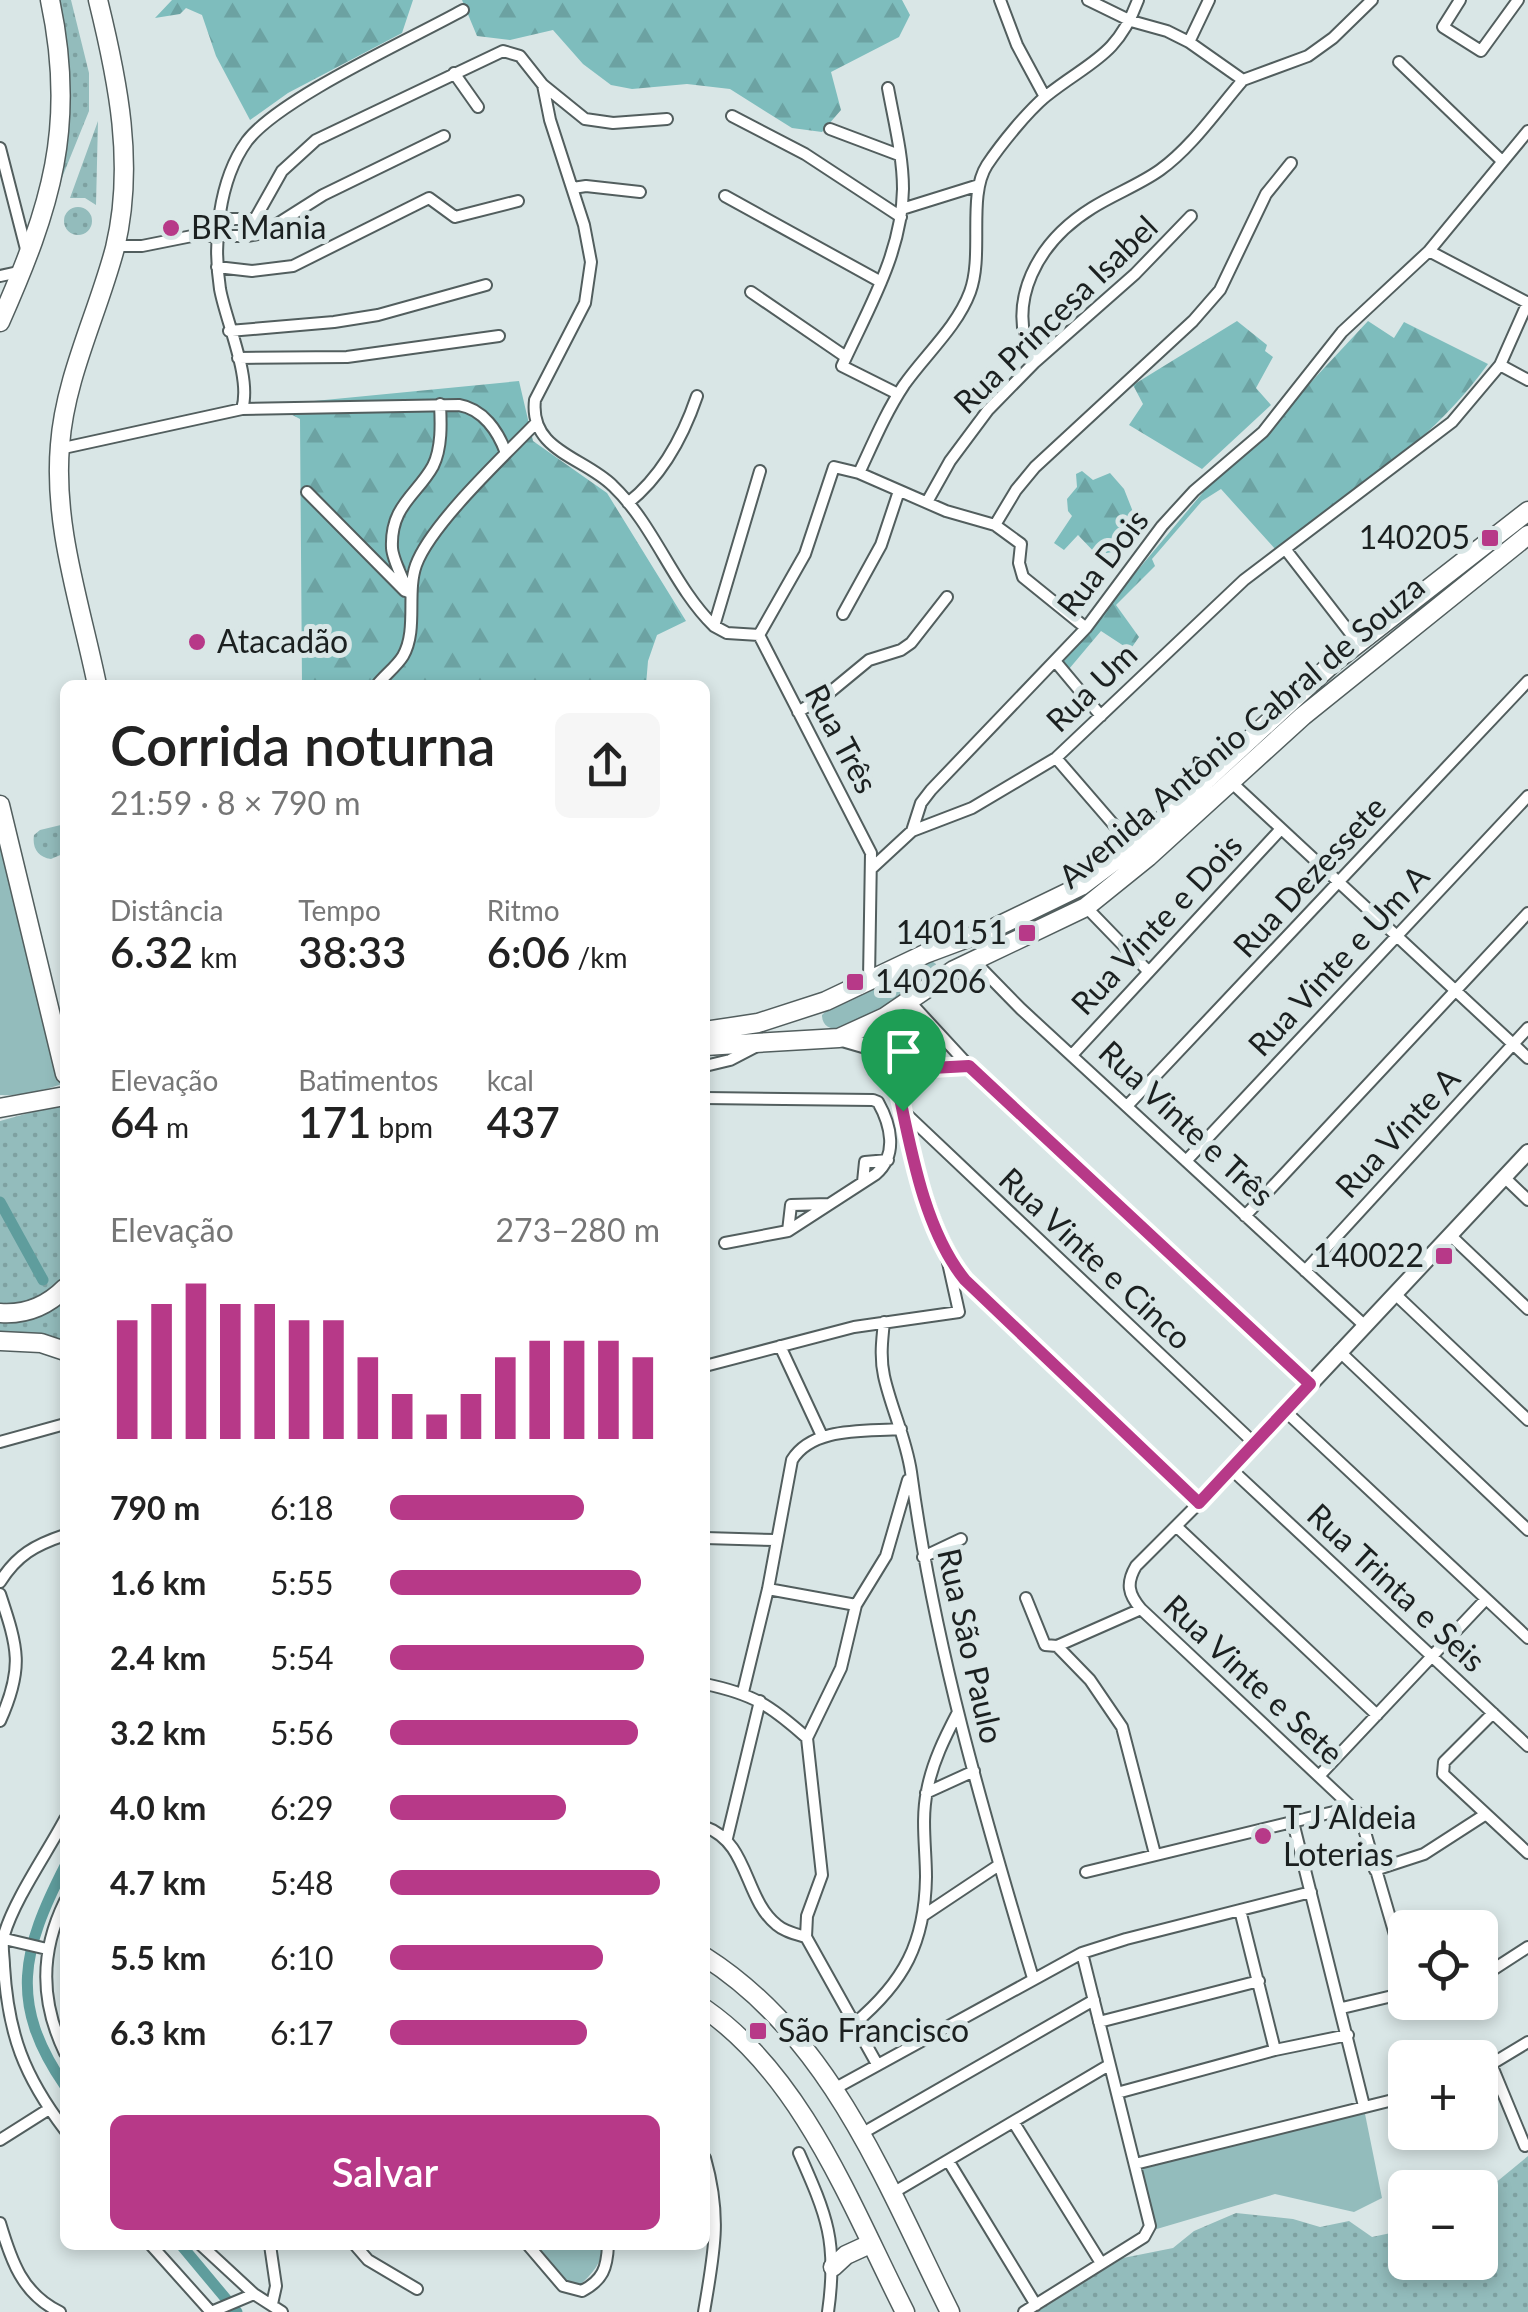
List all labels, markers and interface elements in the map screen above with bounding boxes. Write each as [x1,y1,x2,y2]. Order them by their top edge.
place label: BR Mania [191,207,327,246]
street label: Rua Princesa Isabel [945,207,1165,421]
marker: BR Mania [160,217,182,239]
street label: Rua Dois [1048,501,1156,623]
place label: 140205 [1359,517,1470,556]
marker: 140205 [1479,527,1501,549]
street label: Avenida Antônio Cabral de Souza [1050,566,1432,895]
place label: Atacadão [217,621,348,660]
marker: Atacadão [186,631,208,653]
street label: Rua Um [1038,634,1144,739]
street label: Rua Três [798,677,887,799]
text: Corrida noturna [110,712,495,778]
button: share [555,713,660,818]
text: 21:59 · 8 × 790 m [110,783,361,822]
street label: Rua Dezessete [1224,787,1393,965]
street label: Rua Vinte e Dois [1062,826,1249,1022]
street label: Rua Vinte e Um A [1239,856,1437,1064]
text: Distância [110,893,223,927]
text: Tempo [298,893,381,927]
text: Ritmo [487,893,560,927]
place label: 140151 [896,912,1007,951]
marker: 140151 [1016,922,1038,944]
text: 6.32 [110,927,193,977]
text: 38:33 [298,927,406,977]
text: 6:06 [487,927,570,977]
text: km [193,940,237,974]
text: /km [570,940,627,974]
place label: 140206 [875,961,986,1000]
marker: 140206 [844,971,866,993]
pin [861,1009,946,1112]
icon: arrive [876,1024,931,1079]
street label: Rua Vinte e Três [1091,1032,1283,1214]
street label: Rua Vinte A [1327,1058,1467,1205]
text: Elevação [110,1063,218,1097]
text: Batimentos [298,1063,438,1097]
text: kcal [487,1063,534,1097]
text: 64 [110,1097,159,1147]
text: 171 [298,1097,371,1147]
text: 437 [487,1097,560,1147]
text: m [159,1110,189,1144]
text: bpm [371,1110,433,1144]
street label: Rua Vinte e Cinco [992,1159,1200,1357]
text: Elevação [110,1210,234,1249]
text: 273–280 m [496,1210,660,1249]
place label: 140022 [1313,1235,1424,1274]
marker: 140022 [1433,1245,1455,1267]
text: 790 m [110,1488,200,1527]
text: 6:18 [270,1488,334,1527]
street label: Rua Trinta e Seis [1300,1495,1494,1679]
street label: Rua São Paulo [930,1544,1013,1747]
text: 1.6 km [110,1563,206,1602]
text: 5:55 [270,1563,334,1602]
street label: Rua Vinte e Sete [1156,1586,1352,1772]
text: 2.4 km [110,1638,206,1677]
text: 5:54 [270,1638,334,1677]
text: 3.2 km [110,1713,206,1752]
text: 5:56 [270,1713,334,1752]
text: 4.0 km [110,1788,206,1827]
text: 6:29 [270,1788,334,1827]
place label: T J Aldeia Loterias [1283,1797,1416,1873]
marker: T J Aldeia Loterias [1252,1825,1274,1847]
text: 4.7 km [110,1863,206,1902]
text: 5:48 [270,1863,334,1902]
map controls [1388,1910,1498,2280]
button: locate [1388,1910,1498,2020]
text: 5.5 km [110,1938,206,1977]
text: 6:10 [270,1938,334,1977]
place label: São Francisco [778,2010,969,2049]
text: 6.3 km [110,2013,206,2052]
text: 6:17 [270,2013,334,2052]
marker: São Francisco [747,2020,769,2042]
button: + [1388,2040,1498,2150]
button: Salvar [110,2115,660,2230]
button: − [1388,2170,1498,2280]

